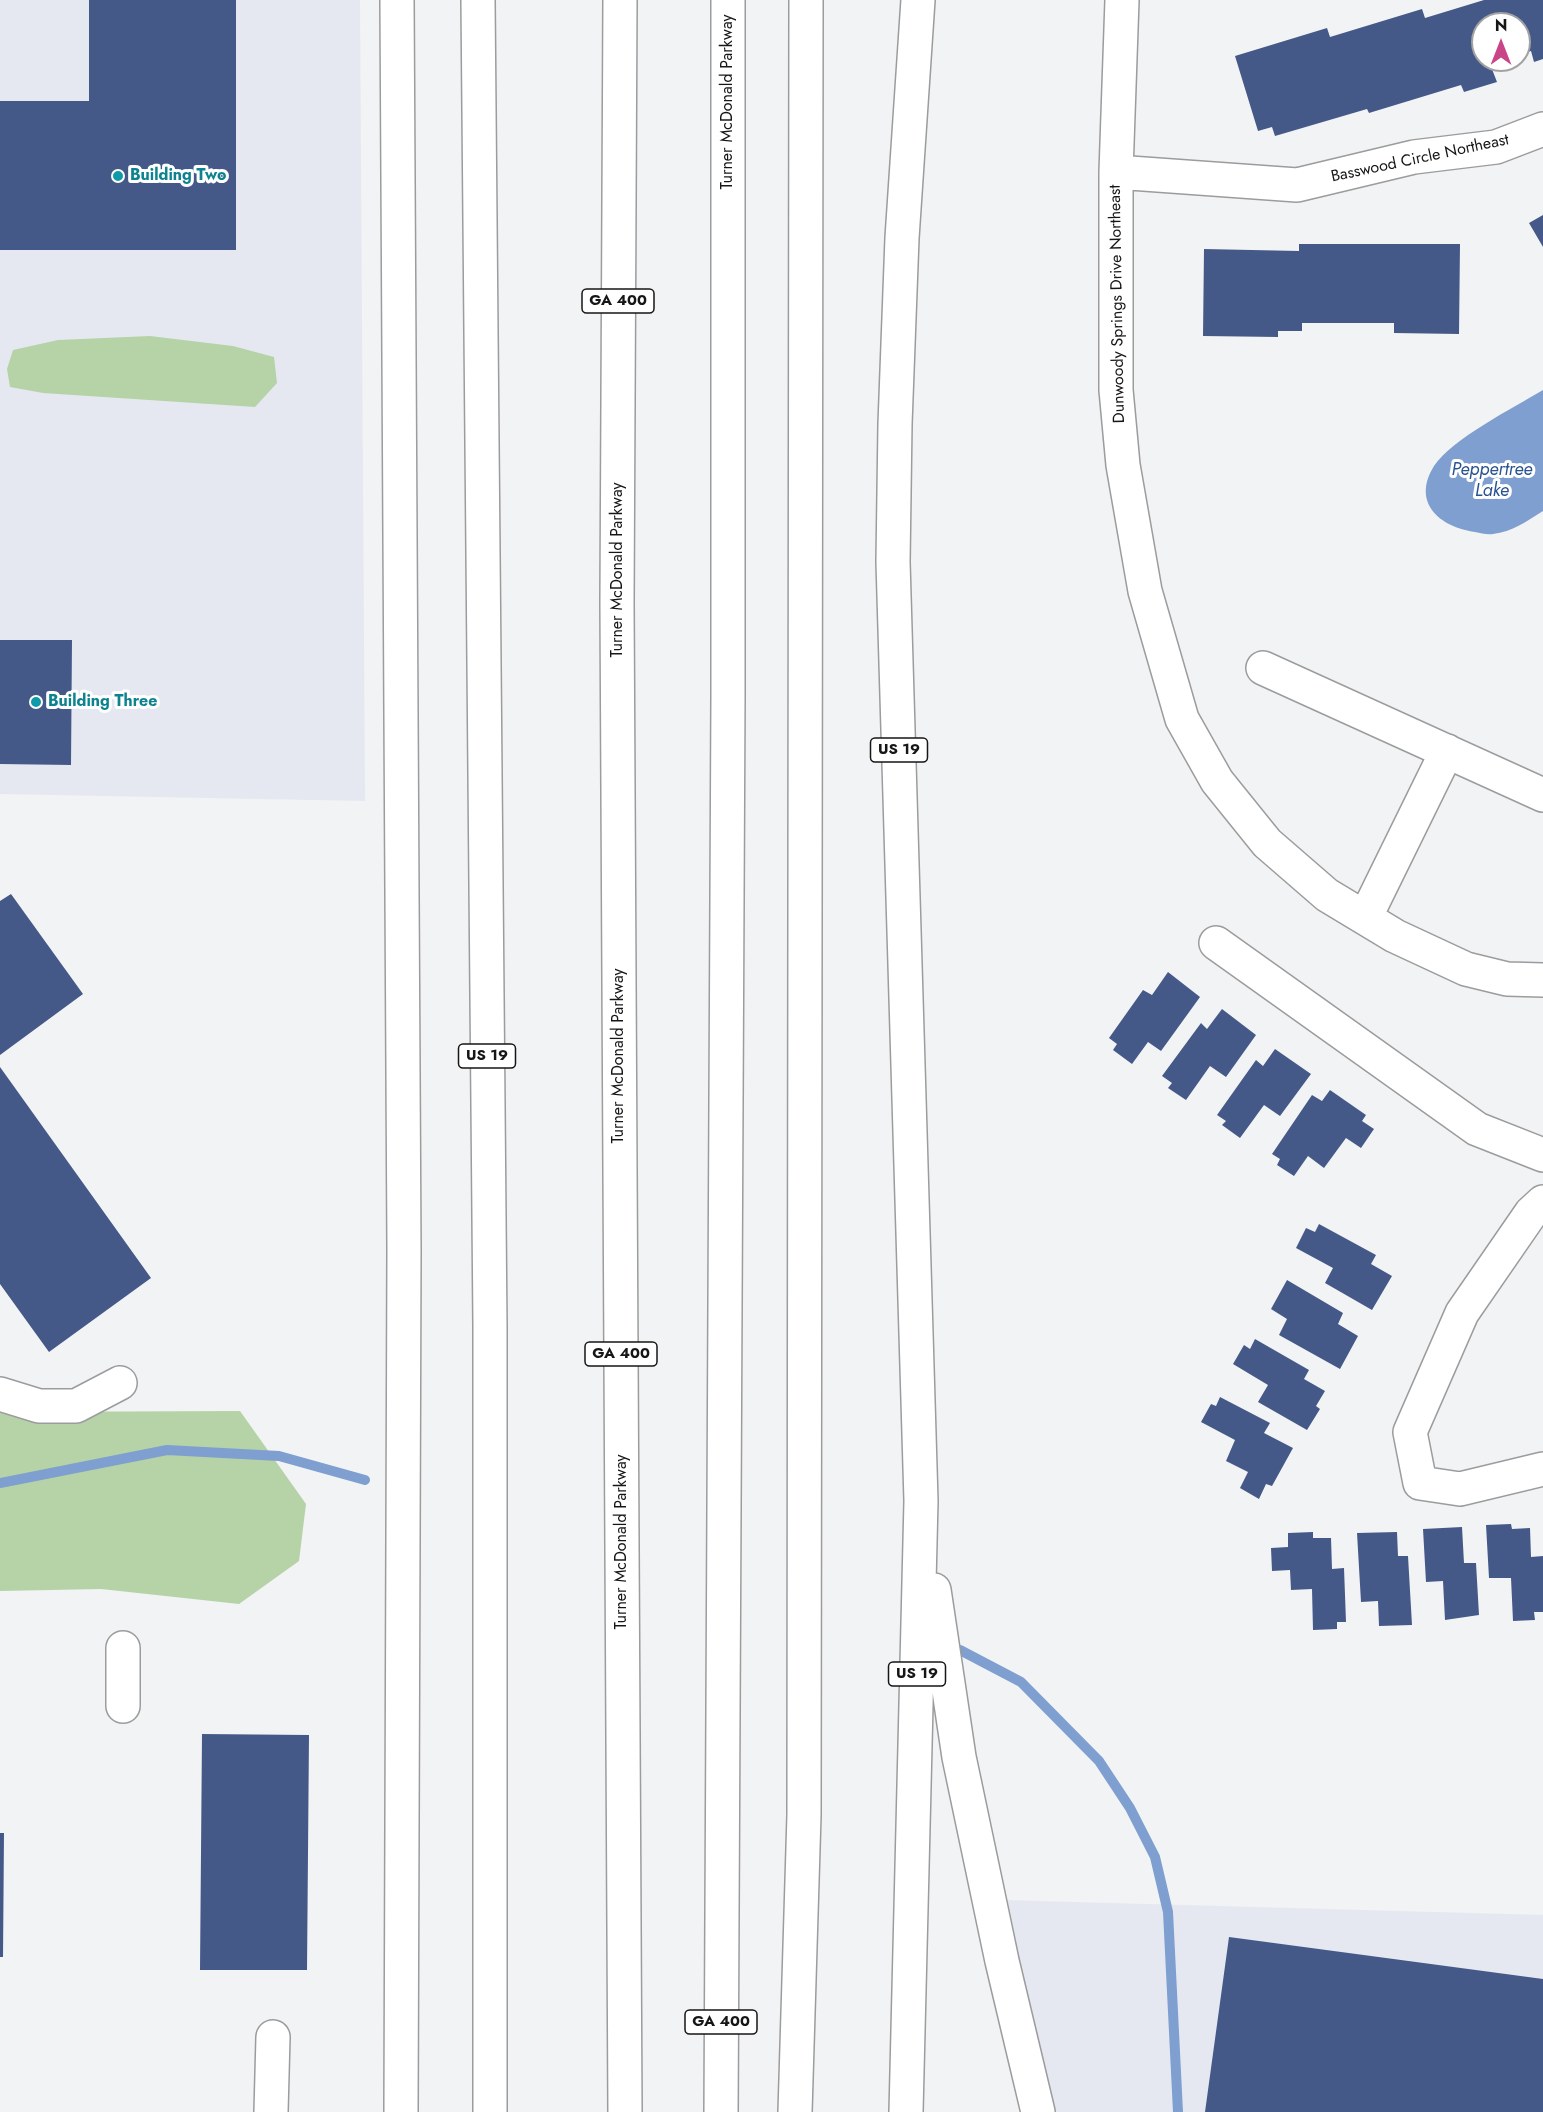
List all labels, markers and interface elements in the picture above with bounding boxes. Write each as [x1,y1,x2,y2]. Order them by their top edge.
north arrow [1471,12,1531,72]
street label: Turner McDonald Parkway [718,14,738,190]
text: N [1495,14,1507,37]
street label: Basswood Circle Northeast [1329,131,1511,187]
place label: Building Two [130,166,226,186]
marker: Building Two [111,169,125,183]
street label: Dunwoody Springs Drive Northeast [1106,185,1130,423]
road number: GA 400 [582,289,654,313]
water label: Peppertree Lake [1452,460,1532,502]
street label: Turner McDonald Parkway [608,482,628,658]
place label: Building Three [48,692,157,712]
marker: Building Three [29,695,43,709]
road number: US 19 [870,738,928,762]
street label: Turner McDonald Parkway [609,968,629,1144]
road number: US 19 [458,1044,516,1068]
road number: GA 400 [585,1342,657,1366]
street label: Turner McDonald Parkway [612,1454,632,1630]
road number: US 19 [888,1662,946,1686]
road number: GA 400 [685,2010,757,2034]

